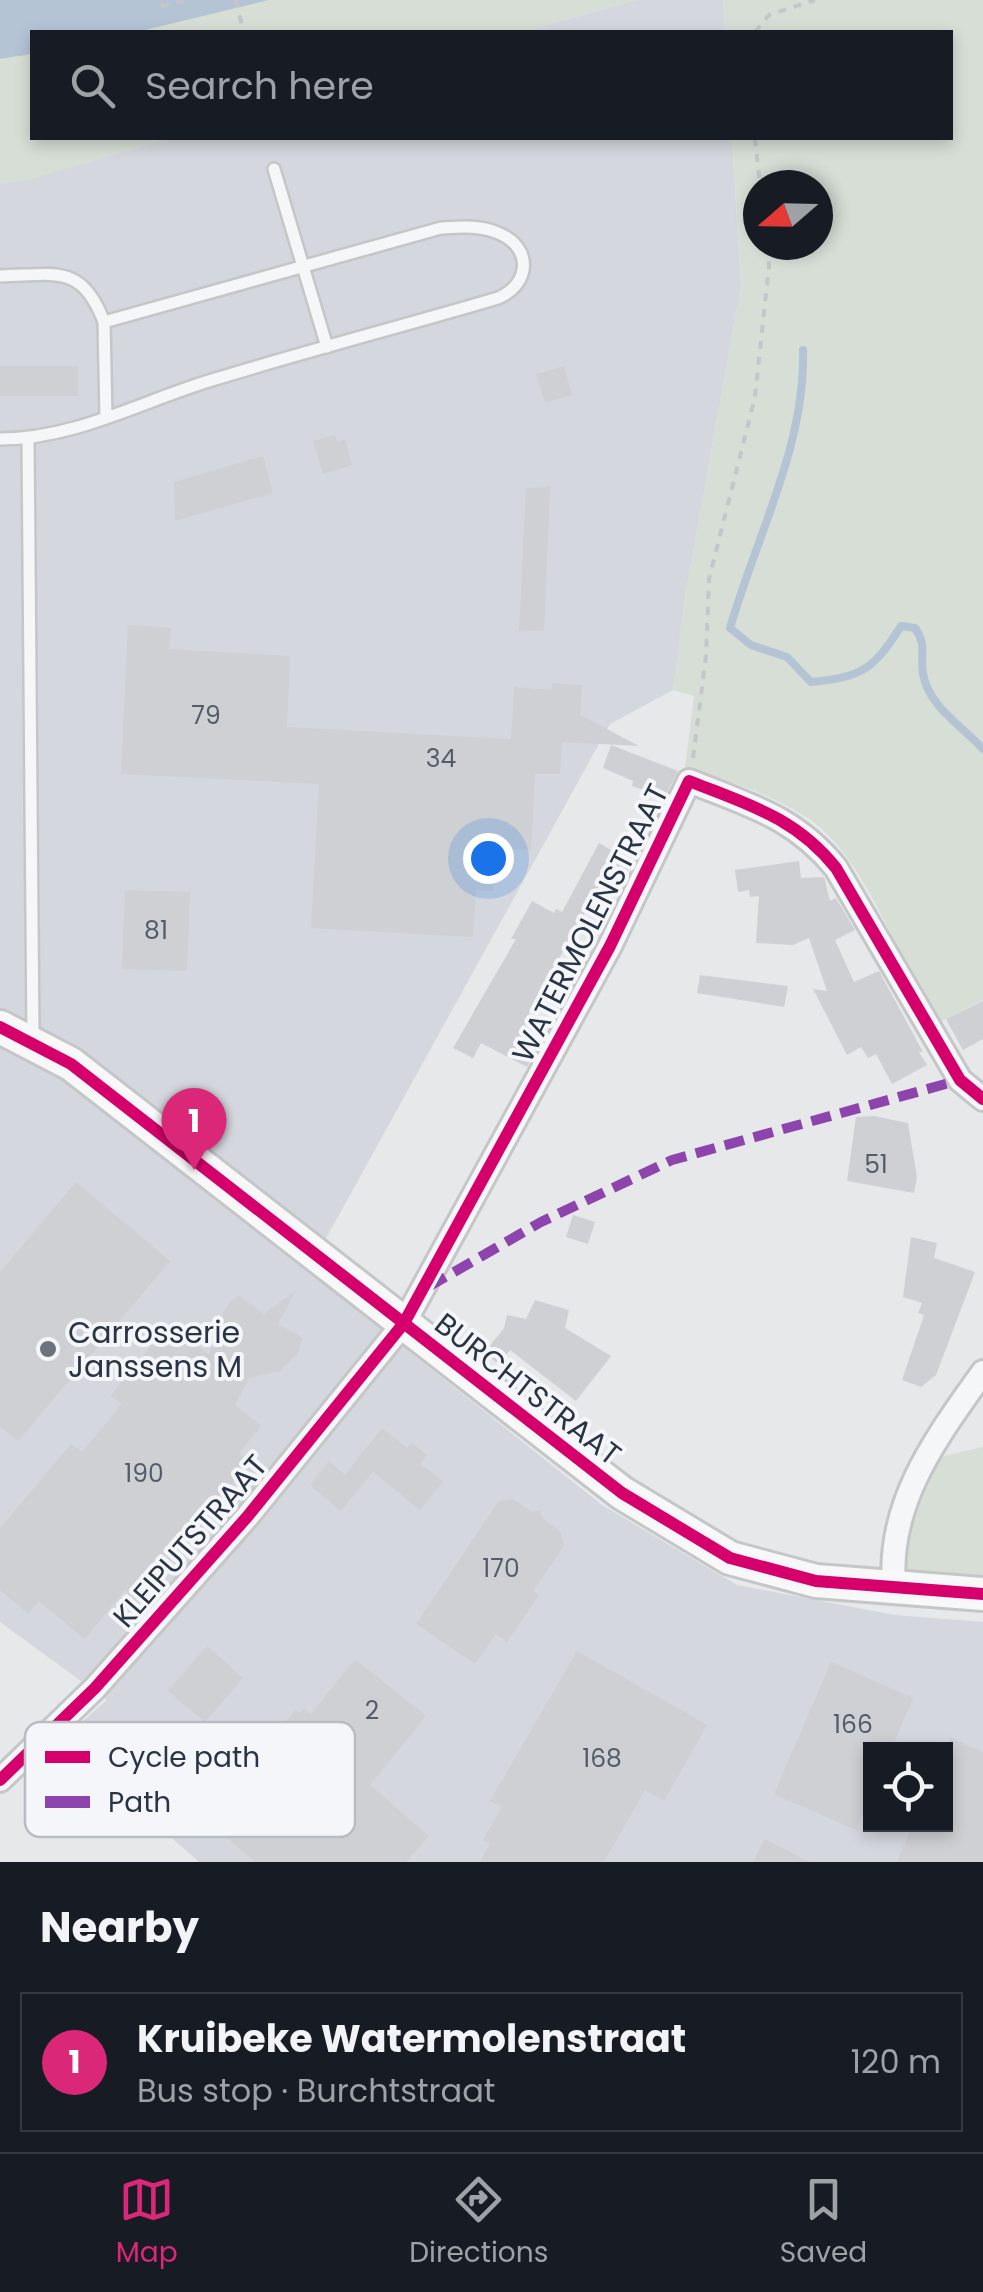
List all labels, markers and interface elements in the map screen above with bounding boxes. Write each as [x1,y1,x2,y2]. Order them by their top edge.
search box [30,30,953,140]
icon: search [65,58,120,113]
text: Search here [145,59,374,112]
north arrow [743,170,833,260]
house number: 79 [191,698,221,733]
house number: 34 [426,741,456,776]
street label: WATERMOLENSTRAAT [501,776,679,1070]
your location [463,833,514,884]
house number: 81 [144,913,168,948]
pin: 1 [162,1088,226,1170]
house number: 51 [864,1147,888,1182]
street label: BURCHTSTRAAT [426,1303,630,1475]
place label: Carrosserie Janssens M [68,1311,242,1388]
marker: Carrosserie Janssens M [37,1338,59,1360]
street label: KLEIPUTSTRAAT [103,1445,277,1637]
house number: 190 [124,1456,164,1491]
house number: 170 [482,1551,520,1586]
house number: 2 [365,1693,379,1728]
house number: 166 [833,1707,873,1742]
legend [25,1722,355,1837]
text: Cycle path [108,1738,260,1777]
house number: 168 [582,1741,622,1776]
map controls [863,1742,953,1832]
button: locate [863,1742,953,1832]
text: Path [108,1783,171,1822]
text: Nearby [40,1898,199,1957]
text: Kruibeke Watermolenstraat [137,2012,686,2065]
text: 1 [68,2039,81,2084]
text: 120 m [851,2039,941,2084]
text: Bus stop · Burchtstraat [137,2068,495,2113]
tab: Map [116,2172,178,2274]
tab: Directions [409,2172,548,2274]
tab: Saved [780,2172,867,2274]

